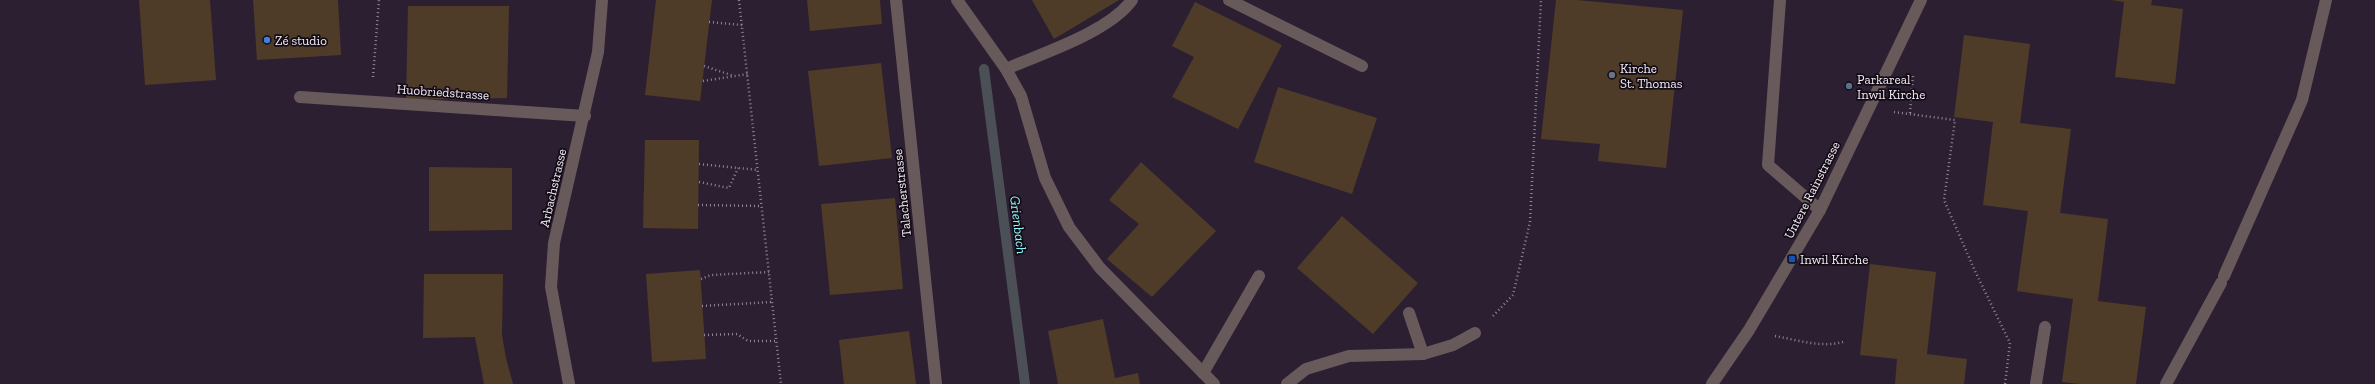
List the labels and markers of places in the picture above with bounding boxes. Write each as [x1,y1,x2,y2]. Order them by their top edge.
place label: Zé studio [275,33,327,48]
marker: Zé studio [262,35,272,45]
place label: Kirche St. Thomas [1620,61,1683,91]
marker: Kirche St. Thomas [1607,70,1617,80]
place label: Parkareal Inwil Kirche [1857,72,1925,102]
marker: Parkareal Inwil Kirche [1844,81,1854,91]
place label: Inwil Kirche [1800,252,1868,267]
marker: Inwil Kirche [1787,254,1797,264]

